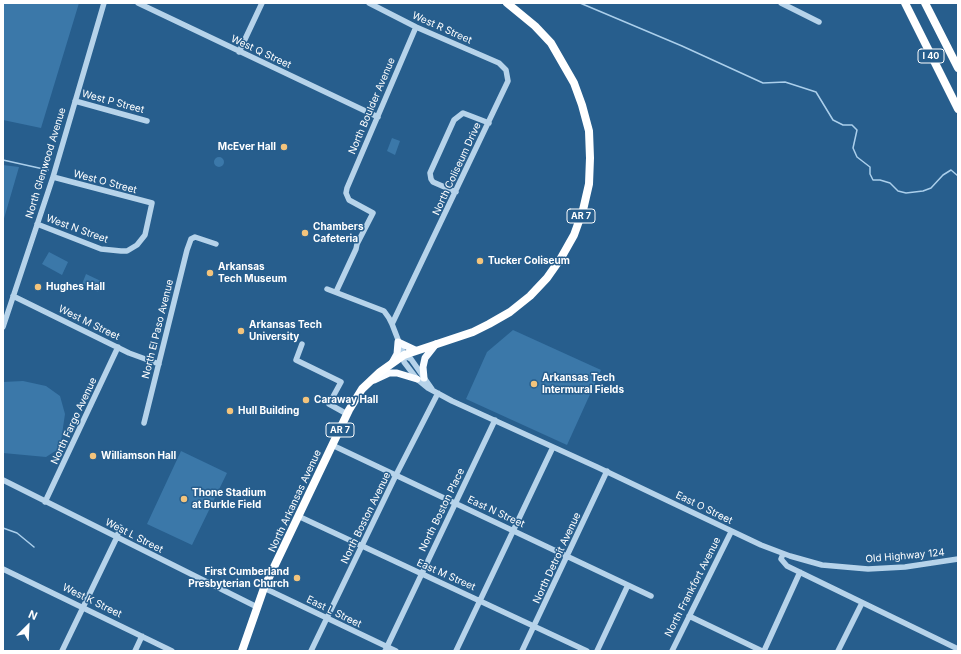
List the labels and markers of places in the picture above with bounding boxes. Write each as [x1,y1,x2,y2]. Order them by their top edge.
place label: McEver Hall [218,141,276,153]
marker: McEver Hall [279,142,289,152]
place label: Chambers Cafeteria [313,221,363,244]
marker: Chambers Cafeteria [300,228,310,238]
place label: Tucker Coliseum [488,255,570,267]
marker: Tucker Coliseum [475,256,485,266]
place label: Arkansas Tech Museum [218,261,287,284]
marker: Arkansas Tech Museum [205,268,215,278]
place label: Hughes Hall [46,281,105,293]
marker: Hughes Hall [33,282,43,292]
place label: Arkansas Tech University [249,319,322,342]
marker: Arkansas Tech University [236,326,246,336]
place label: Arkansas Tech Intermural Fields [542,372,624,396]
marker: Arkansas Tech Intermural Fields [529,379,539,389]
place label: Caraway Hall [314,394,378,406]
marker: Caraway Hall [301,395,311,405]
place label: Hull Building [238,405,299,417]
marker: Hull Building [225,406,235,416]
place label: Williamson Hall [101,450,176,462]
marker: Williamson Hall [88,451,98,461]
place label: Thone Stadium at Burkle Field [192,487,266,510]
marker: Thone Stadium at Burkle Field [179,494,189,504]
place label: First Cumberland Presbyterian Church [188,566,289,590]
marker: First Cumberland Presbyterian Church [292,573,302,583]

